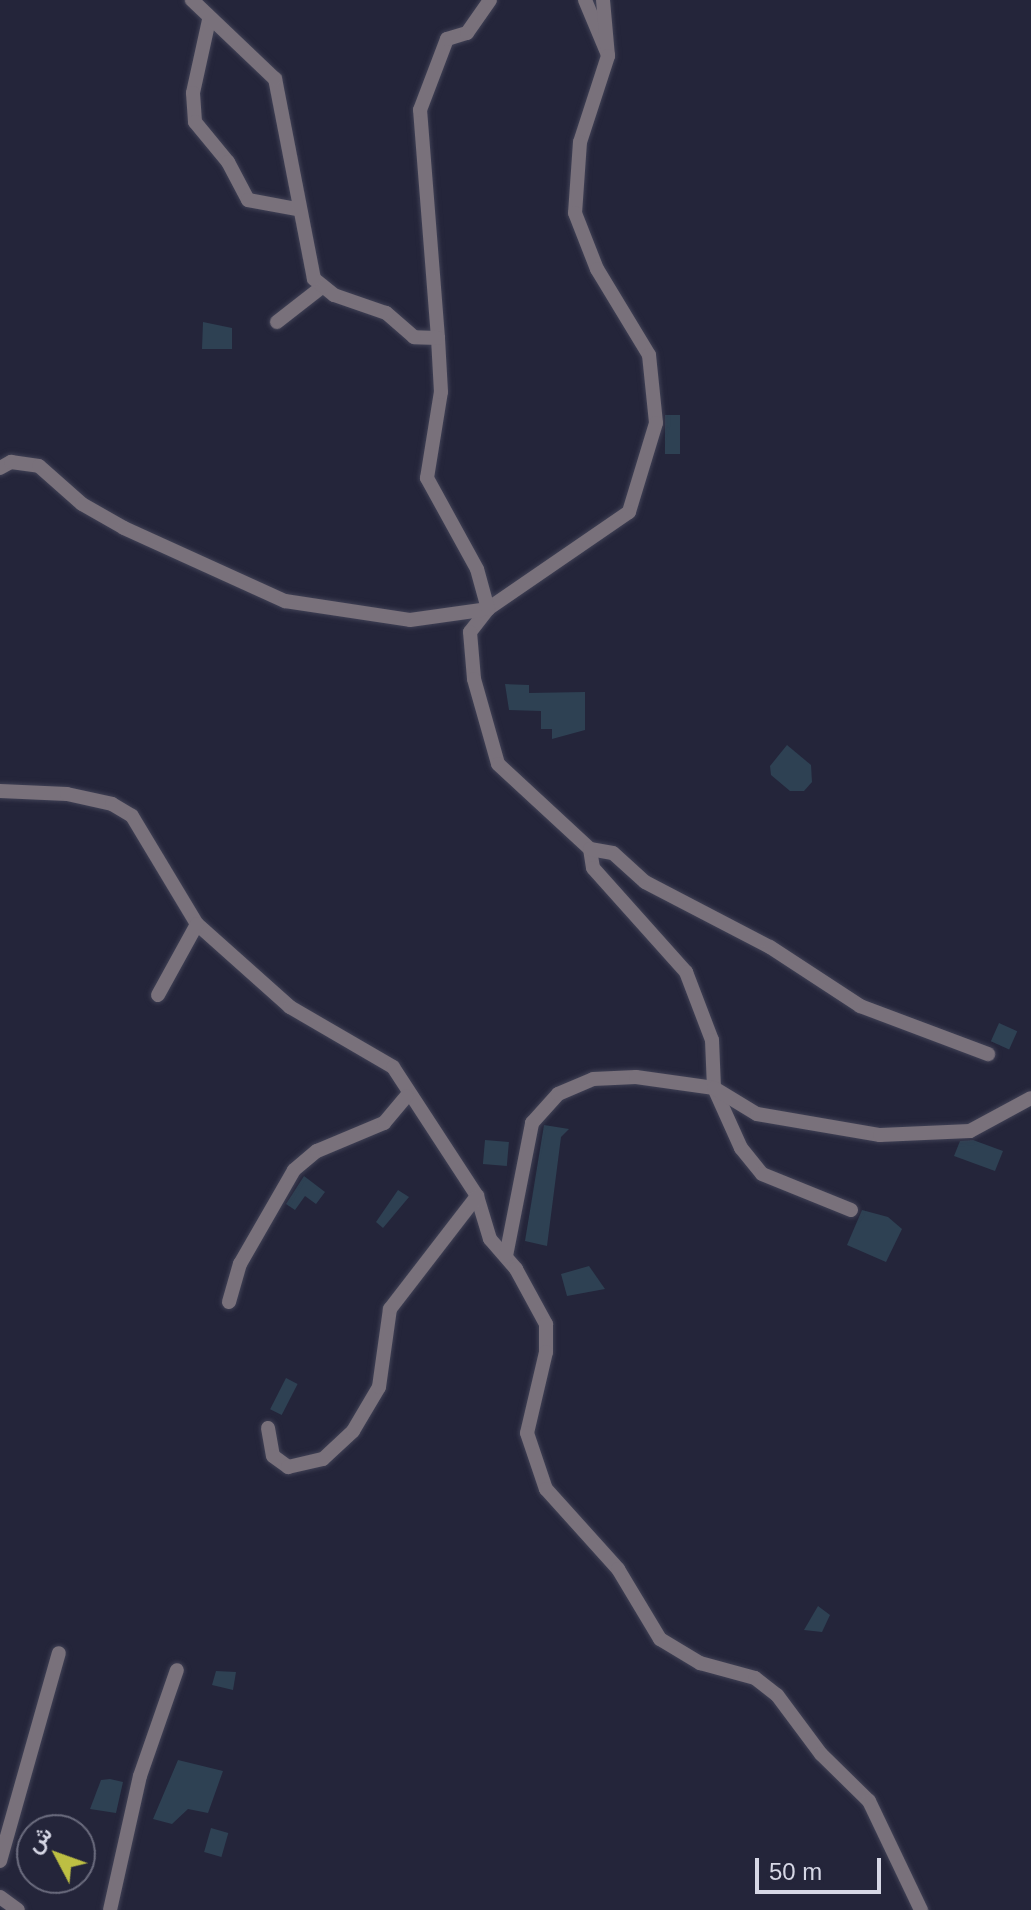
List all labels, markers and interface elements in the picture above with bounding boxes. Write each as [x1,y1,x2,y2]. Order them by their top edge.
north arrow [16,1814,96,1894]
text: ش [21,1821,57,1857]
scale bar [759,1842,885,1892]
text: 50 m [769,1858,822,1885]

